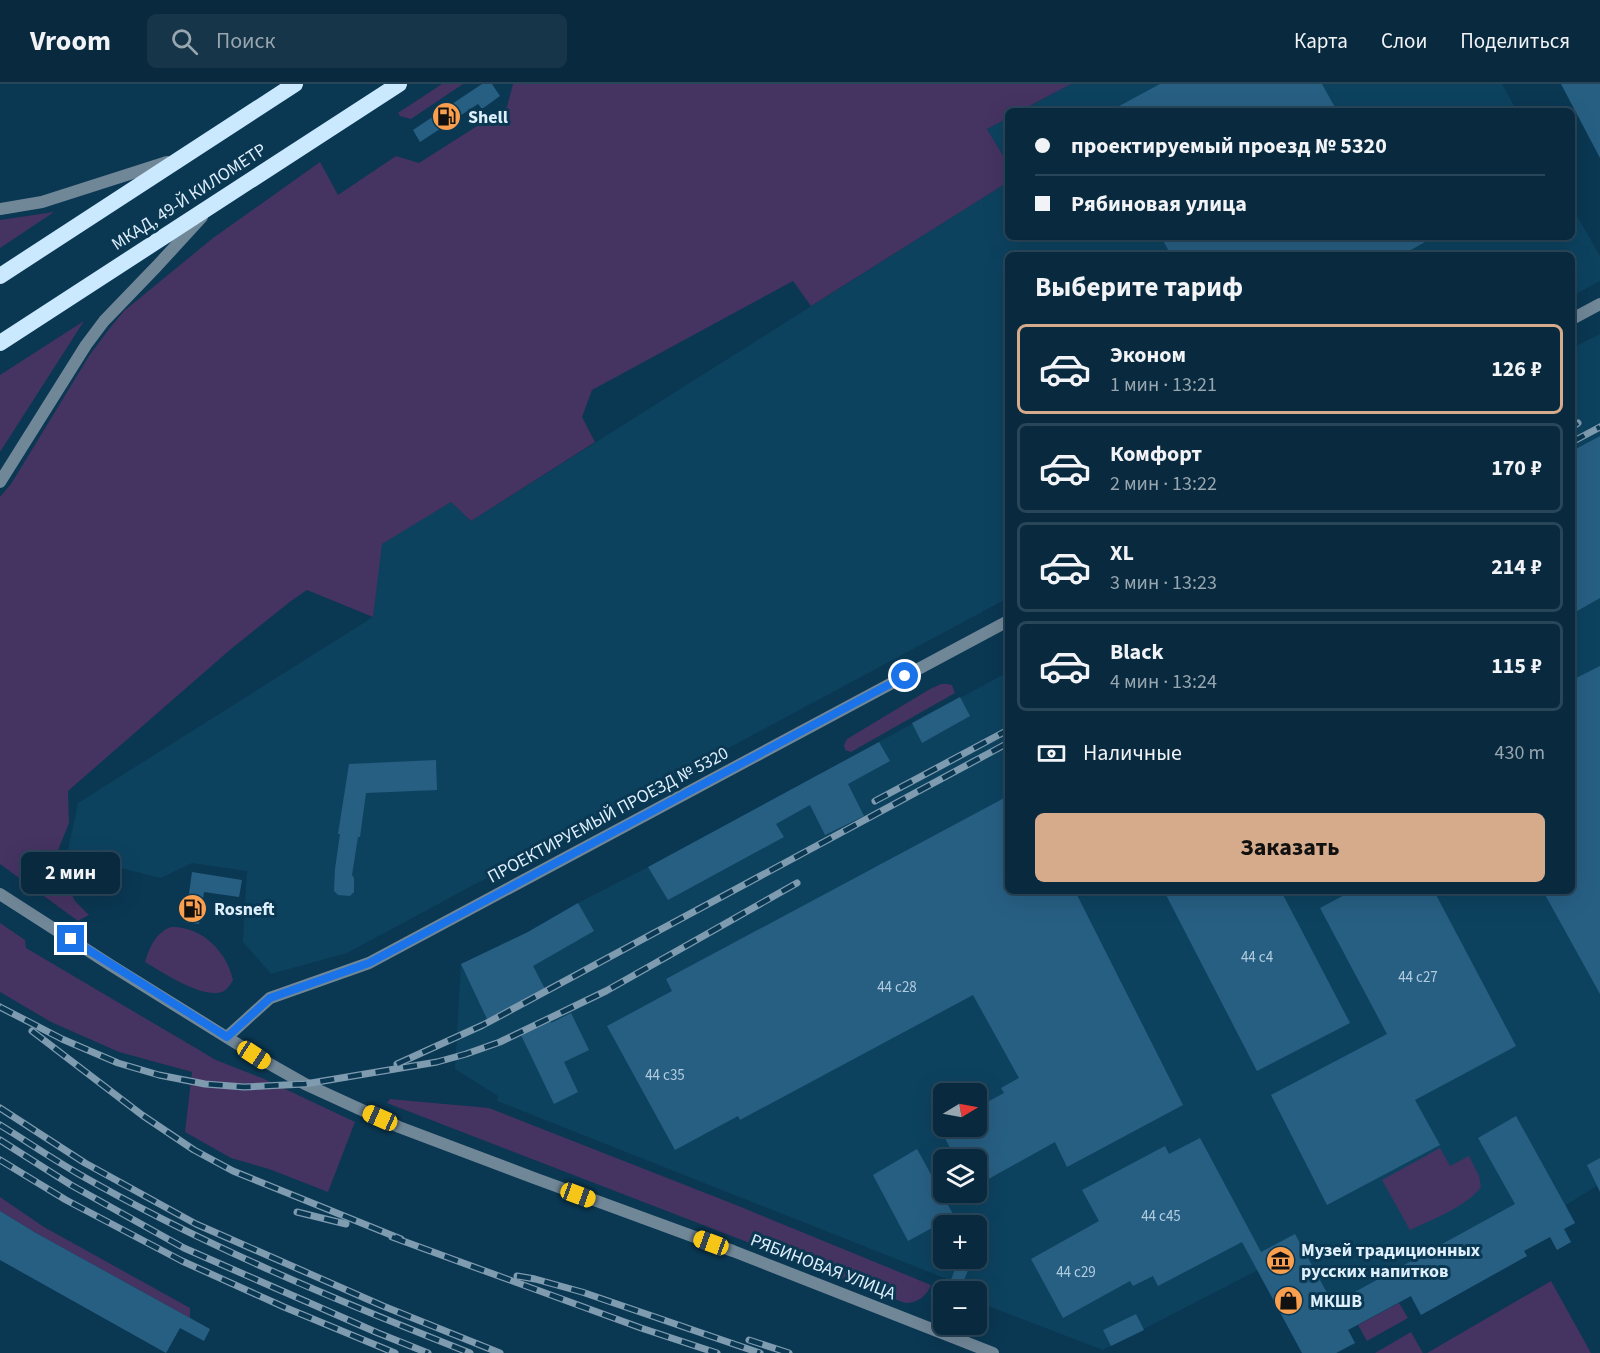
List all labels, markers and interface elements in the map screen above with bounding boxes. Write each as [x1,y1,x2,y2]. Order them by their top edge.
search box [147,14,567,68]
text: Vroom [30,21,111,61]
icon: search [168,25,201,58]
text: Поиск [216,25,275,57]
text: Карта [1294,26,1348,56]
text: Слои [1381,26,1427,56]
text: Поделиться [1460,26,1570,56]
fuel station icon: Shell [431,101,463,133]
place label: Shell [468,105,508,130]
text: проектируемый проезд № 5320 [1071,130,1387,162]
street label: МКАД, 49-Й КИЛОМЕТР [107,137,271,257]
text: Рябиновая улица [1071,188,1247,220]
text: Выберите тариф [1035,268,1243,307]
text: Эконом [1110,339,1186,371]
icon: car [1038,342,1092,396]
text: 126 ₽ [1491,353,1542,385]
text: 1 мин · 13:21 [1110,371,1217,399]
text: Комфорт [1110,438,1202,470]
icon: car [1038,441,1092,495]
text: 170 ₽ [1491,452,1542,484]
text: 2 мин · 13:22 [1110,470,1217,498]
text: XL [1110,537,1134,569]
icon: car [1038,540,1092,594]
text: 214 ₽ [1491,551,1542,583]
text: 3 мин · 13:23 [1110,569,1217,597]
text: Black [1110,636,1164,668]
icon: car [1038,639,1092,693]
text: 115 ₽ [1491,650,1542,682]
route start [891,662,918,689]
text: 4 мин · 13:24 [1110,668,1217,696]
icon: cash [1035,737,1068,770]
text: Наличные [1083,737,1182,769]
text: 430 m [1495,739,1545,767]
street label: ПРОЕКТИРУЕМЫЙ ПРОЕЗД № 5320 [483,741,733,889]
button: Заказать [1035,813,1545,882]
callout: 2 мин [22,852,121,894]
text: 2 мин [45,859,96,887]
fuel station icon: Rosneft [177,893,209,925]
place label: Rosneft [214,897,275,922]
route end [57,925,84,952]
house number: 44 с4 [1241,947,1274,968]
house number: 44 с27 [1398,967,1438,988]
house number: 44 с28 [877,977,917,998]
car [234,1038,274,1072]
house number: 44 с35 [645,1065,685,1086]
north arrow [933,1083,987,1137]
map controls [933,1083,987,1335]
car [360,1102,400,1134]
button: layers [933,1149,987,1203]
car [558,1180,598,1210]
house number: 44 с45 [1141,1206,1181,1227]
button: + [933,1215,987,1269]
car [691,1228,731,1258]
street label: РЯБИНОВАЯ УЛИЦА [747,1228,899,1306]
place label: Музей традиционных русских напитков [1301,1238,1480,1284]
museum icon: Музей традиционных русских напитков [1264,1244,1296,1276]
house number: 44 с29 [1056,1262,1096,1283]
button: − [933,1281,987,1335]
shop icon: МКШВ [1273,1285,1305,1317]
place label: МКШВ [1310,1289,1362,1314]

